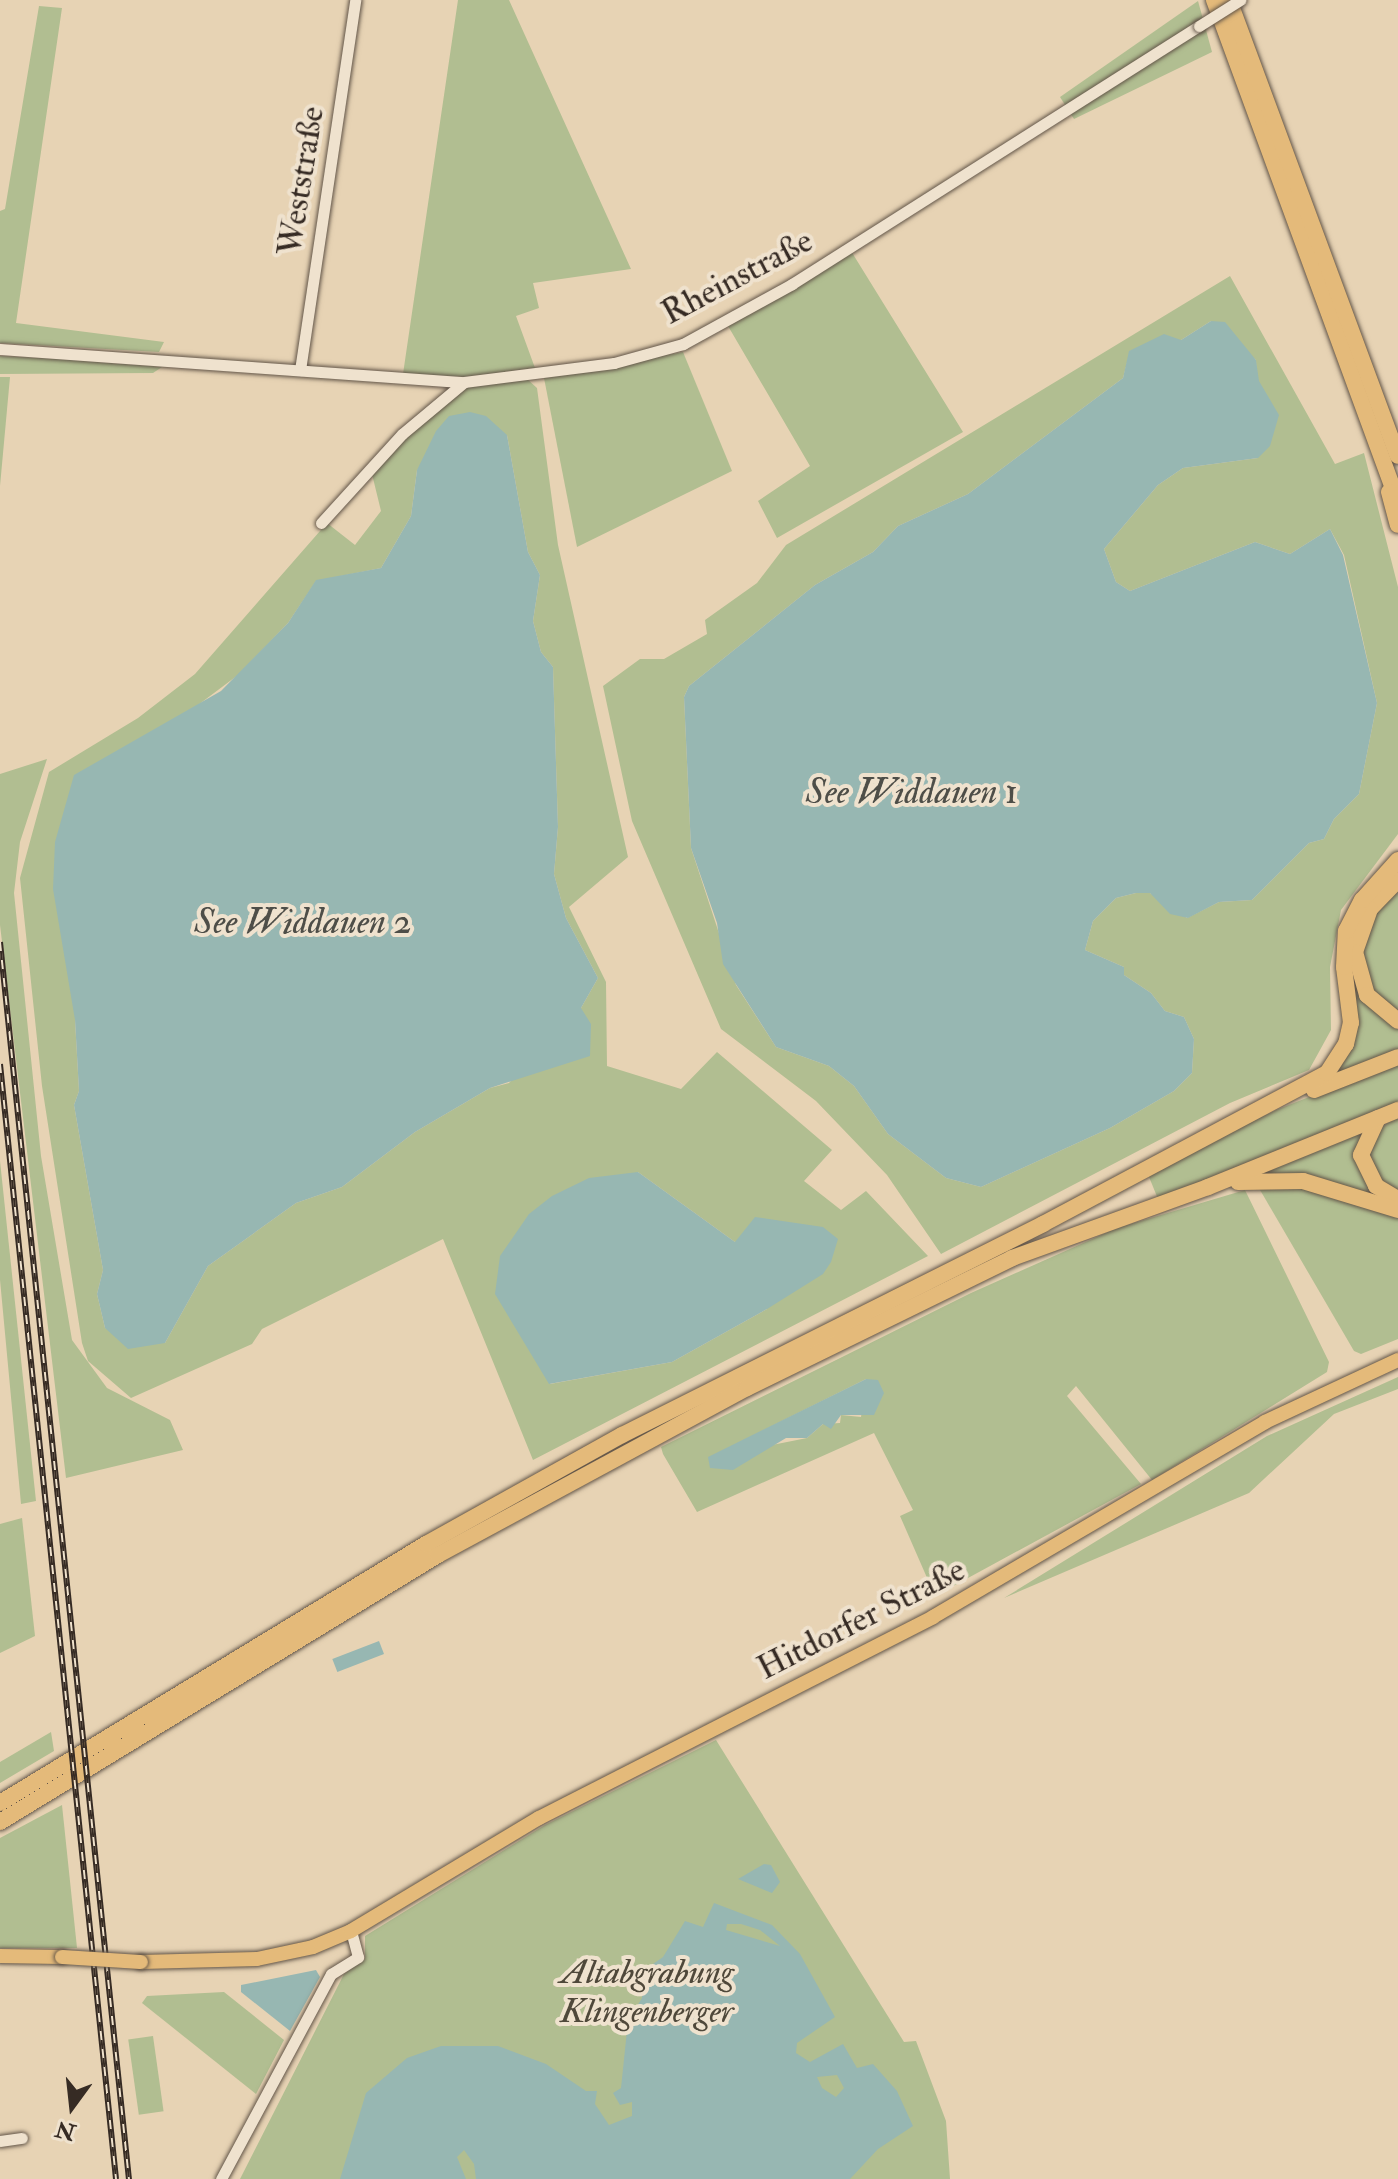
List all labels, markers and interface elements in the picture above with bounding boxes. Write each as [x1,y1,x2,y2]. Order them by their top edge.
street label: Weststraße [269,104,333,258]
street label: Rheinstraße [655,220,819,334]
water label: See Widdauen 1 [806,770,1018,814]
water label: See Widdauen 2 [194,900,412,944]
street label: Hitdorfer Straße [750,1549,972,1689]
park label: Altabgrabung Klingenberger [560,1952,734,2032]
north arrow [32,2067,112,2147]
text: N [53,2114,79,2146]

